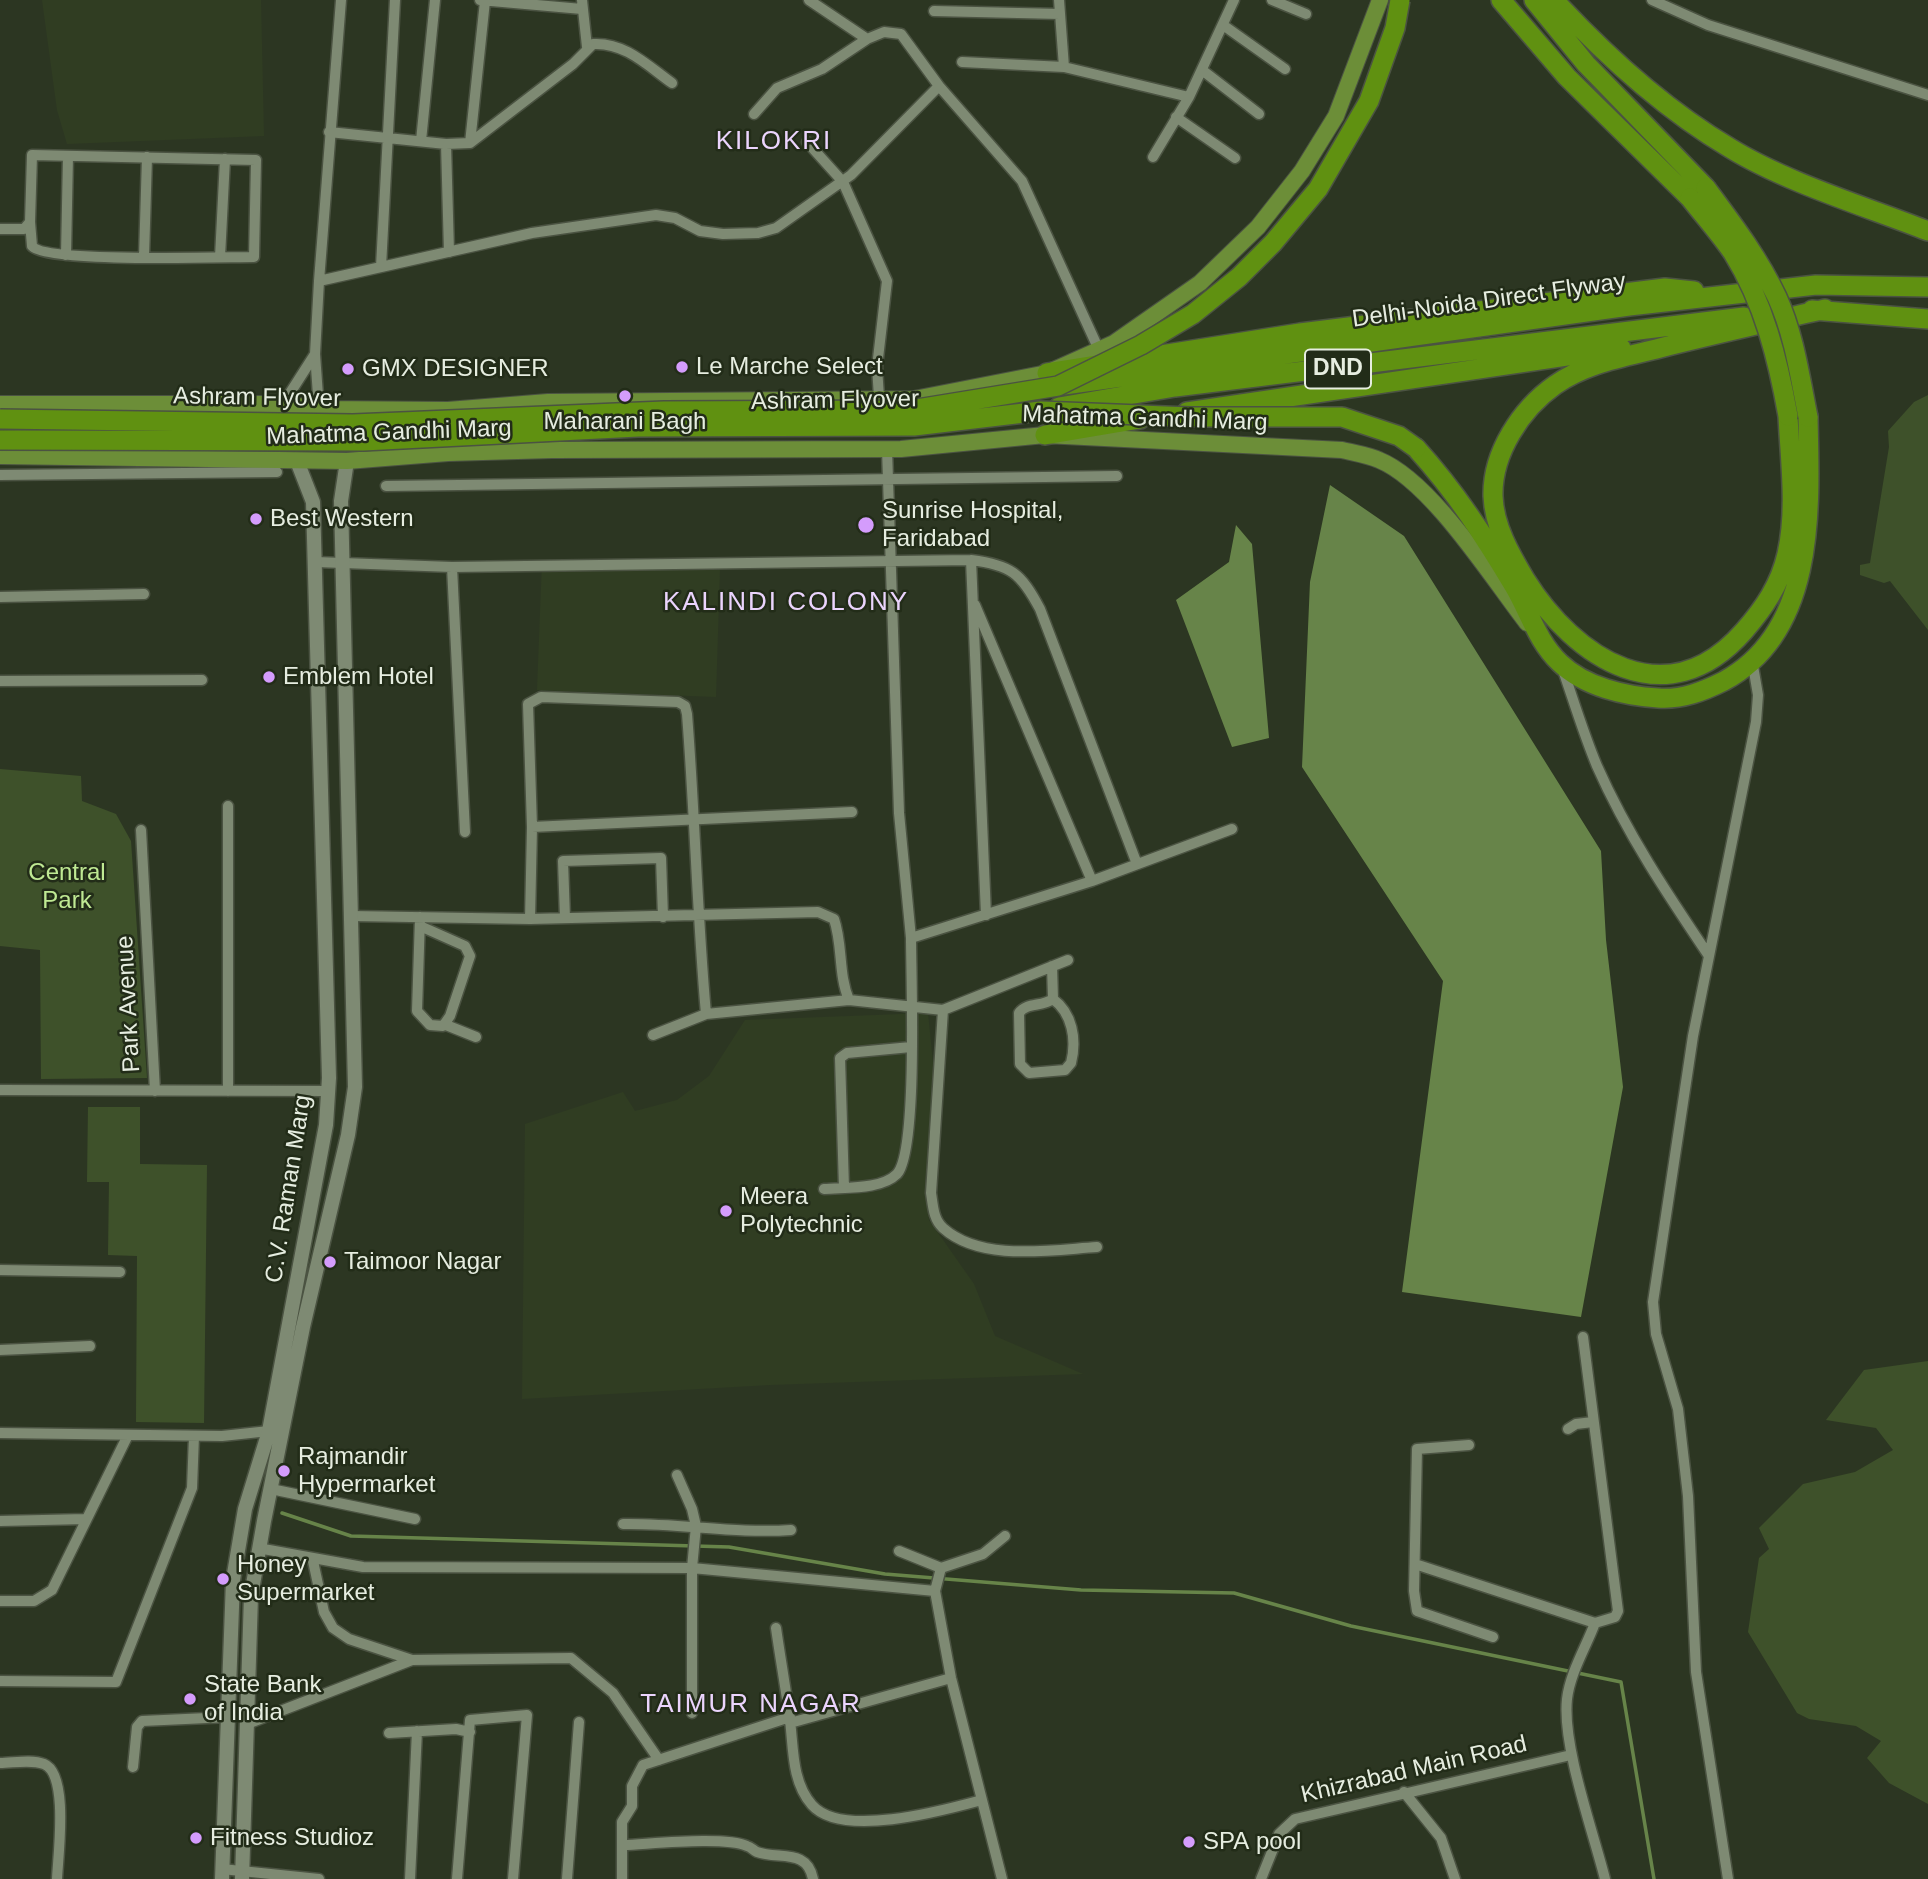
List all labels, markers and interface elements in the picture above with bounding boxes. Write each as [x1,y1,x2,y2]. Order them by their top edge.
district label: KILOKRI [717,126,831,158]
street label: Delhi-Noida Direct Flyway [1350,268,1628,334]
road number: DND [1305,350,1371,388]
place label: Le Marche Select [696,353,883,381]
place label: GMX DESIGNER [362,355,549,383]
marker: Le Marche Select [674,359,690,375]
marker: GMX DESIGNER [340,361,356,377]
street label: Ashram Flyover [173,382,341,414]
street label: Ashram Flyover [751,385,919,417]
marker: Maharani Bagh [617,388,633,404]
street label: Mahatma Gandhi Marg [1022,400,1268,438]
place label: Maharani Bagh [544,408,706,436]
street label: Mahatma Gandhi Marg [266,414,512,452]
place label: Sunrise Hospital, Faridabad [882,497,1063,553]
place label: Best Western [270,505,414,533]
marker: Best Western [248,511,264,527]
marker: Sunrise Hospital, Faridabad [856,515,876,535]
district label: KALINDI COLONY [665,587,907,619]
place label: Emblem Hotel [283,663,434,691]
marker: Emblem Hotel [261,669,277,685]
park label: Central Park [28,859,106,915]
street label: Park Avenue [111,935,147,1073]
street label: C.V. Raman Marg [260,1093,318,1285]
place label: Meera Polytechnic [740,1183,863,1239]
marker: Meera Polytechnic [718,1203,734,1219]
place label: Taimoor Nagar [344,1248,501,1276]
marker: Taimoor Nagar [322,1254,338,1270]
place label: Rajmandir Hypermarket [298,1443,435,1499]
marker: Rajmandir Hypermarket [276,1463,292,1479]
place label: Honey Supermarket [237,1551,374,1607]
marker: Honey Supermarket [215,1571,231,1587]
place label: State Bank of India [204,1671,321,1727]
district label: TAIMUR NAGAR [642,1689,860,1721]
marker: State Bank of India [182,1691,198,1707]
street label: Khizrabad Main Road [1298,1730,1530,1810]
place label: Fitness Studioz [210,1824,374,1852]
place label: SPA pool [1203,1828,1301,1856]
marker: Fitness Studioz [188,1830,204,1846]
marker: SPA pool [1181,1834,1197,1850]

